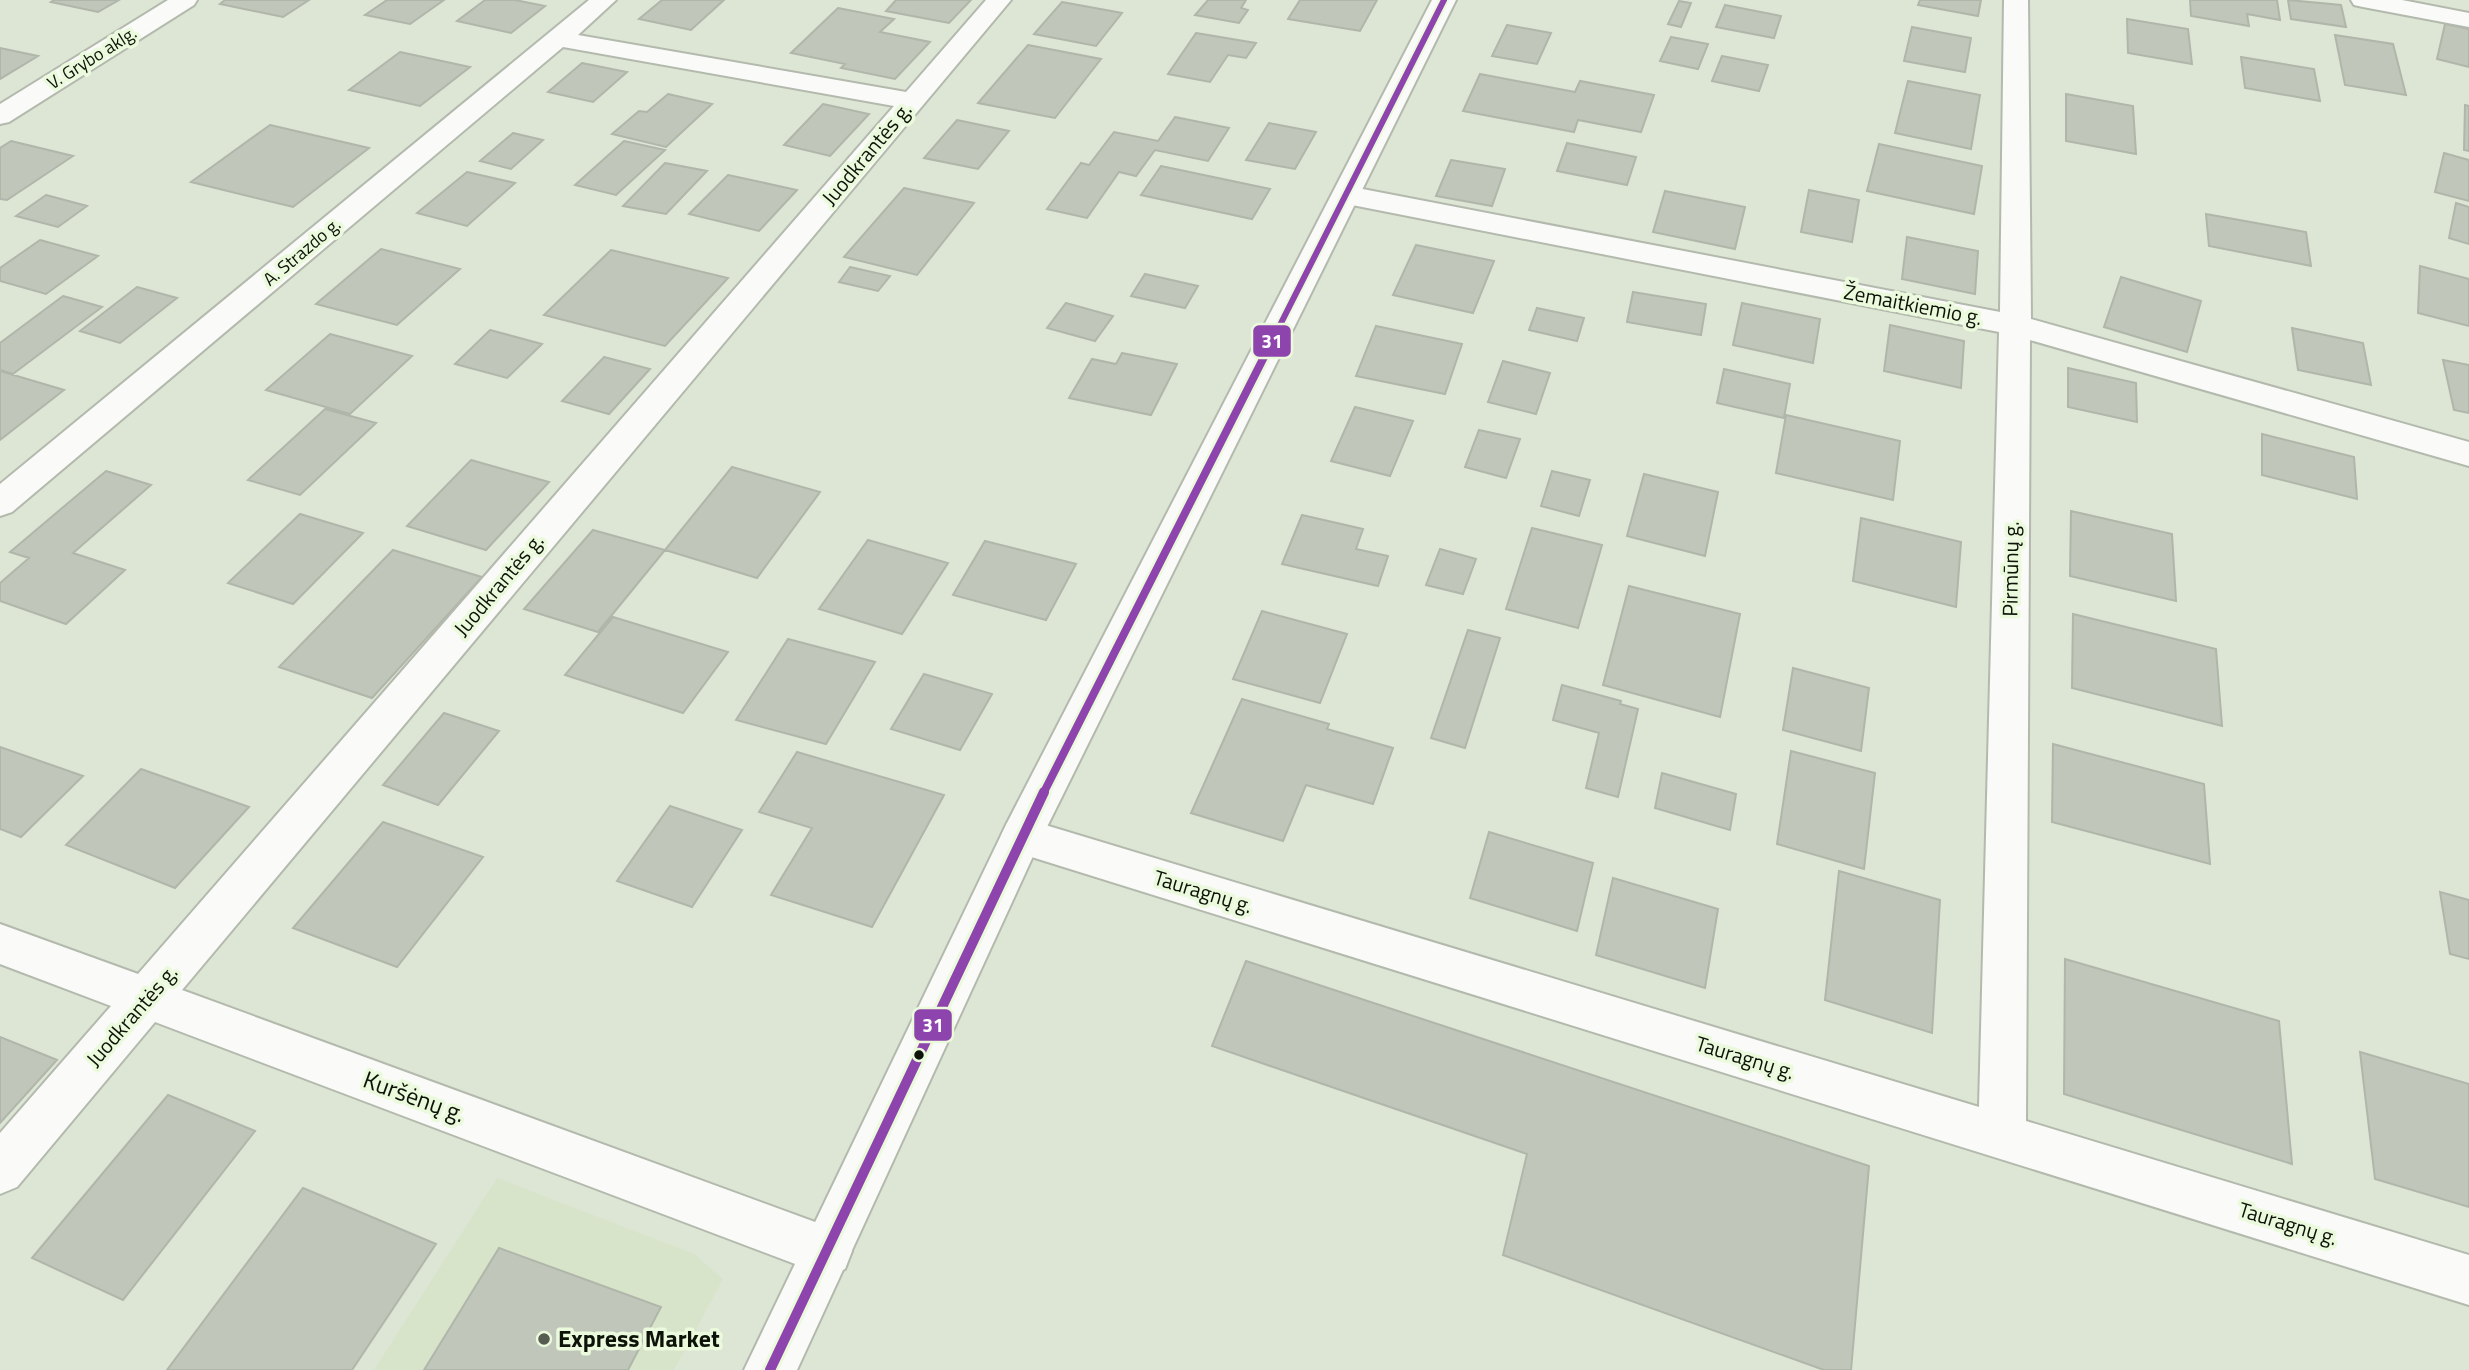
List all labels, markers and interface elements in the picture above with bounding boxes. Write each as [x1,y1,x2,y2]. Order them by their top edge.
street label: V. Grybo aklg. [42,19,142,96]
street label: Juodkrantės g. [813,95,919,212]
street label: A. Strazdo g. [257,211,346,292]
street label: Žemaitkiemio g. [1841,275,1985,333]
line badge: 31 [1252,324,1292,358]
text: 31 [1261,326,1283,355]
street label: Pirmūnų g. [1993,521,2027,617]
street label: Juodkrantės g. [445,526,551,643]
street label: Tauragnų g. [1150,861,1257,921]
street label: Juodkrantės g. [78,957,185,1073]
line badge: 31 [913,1008,953,1042]
text: 31 [922,1010,944,1039]
street label: Tauragnų g. [1692,1027,1799,1087]
unlabelled marker [912,1048,926,1062]
street label: Kuršėnų g. [358,1061,470,1131]
street label: Tauragnų g. [2235,1193,2342,1253]
place label: Express Market [558,1320,720,1356]
marker: Express Market [536,1331,552,1347]

